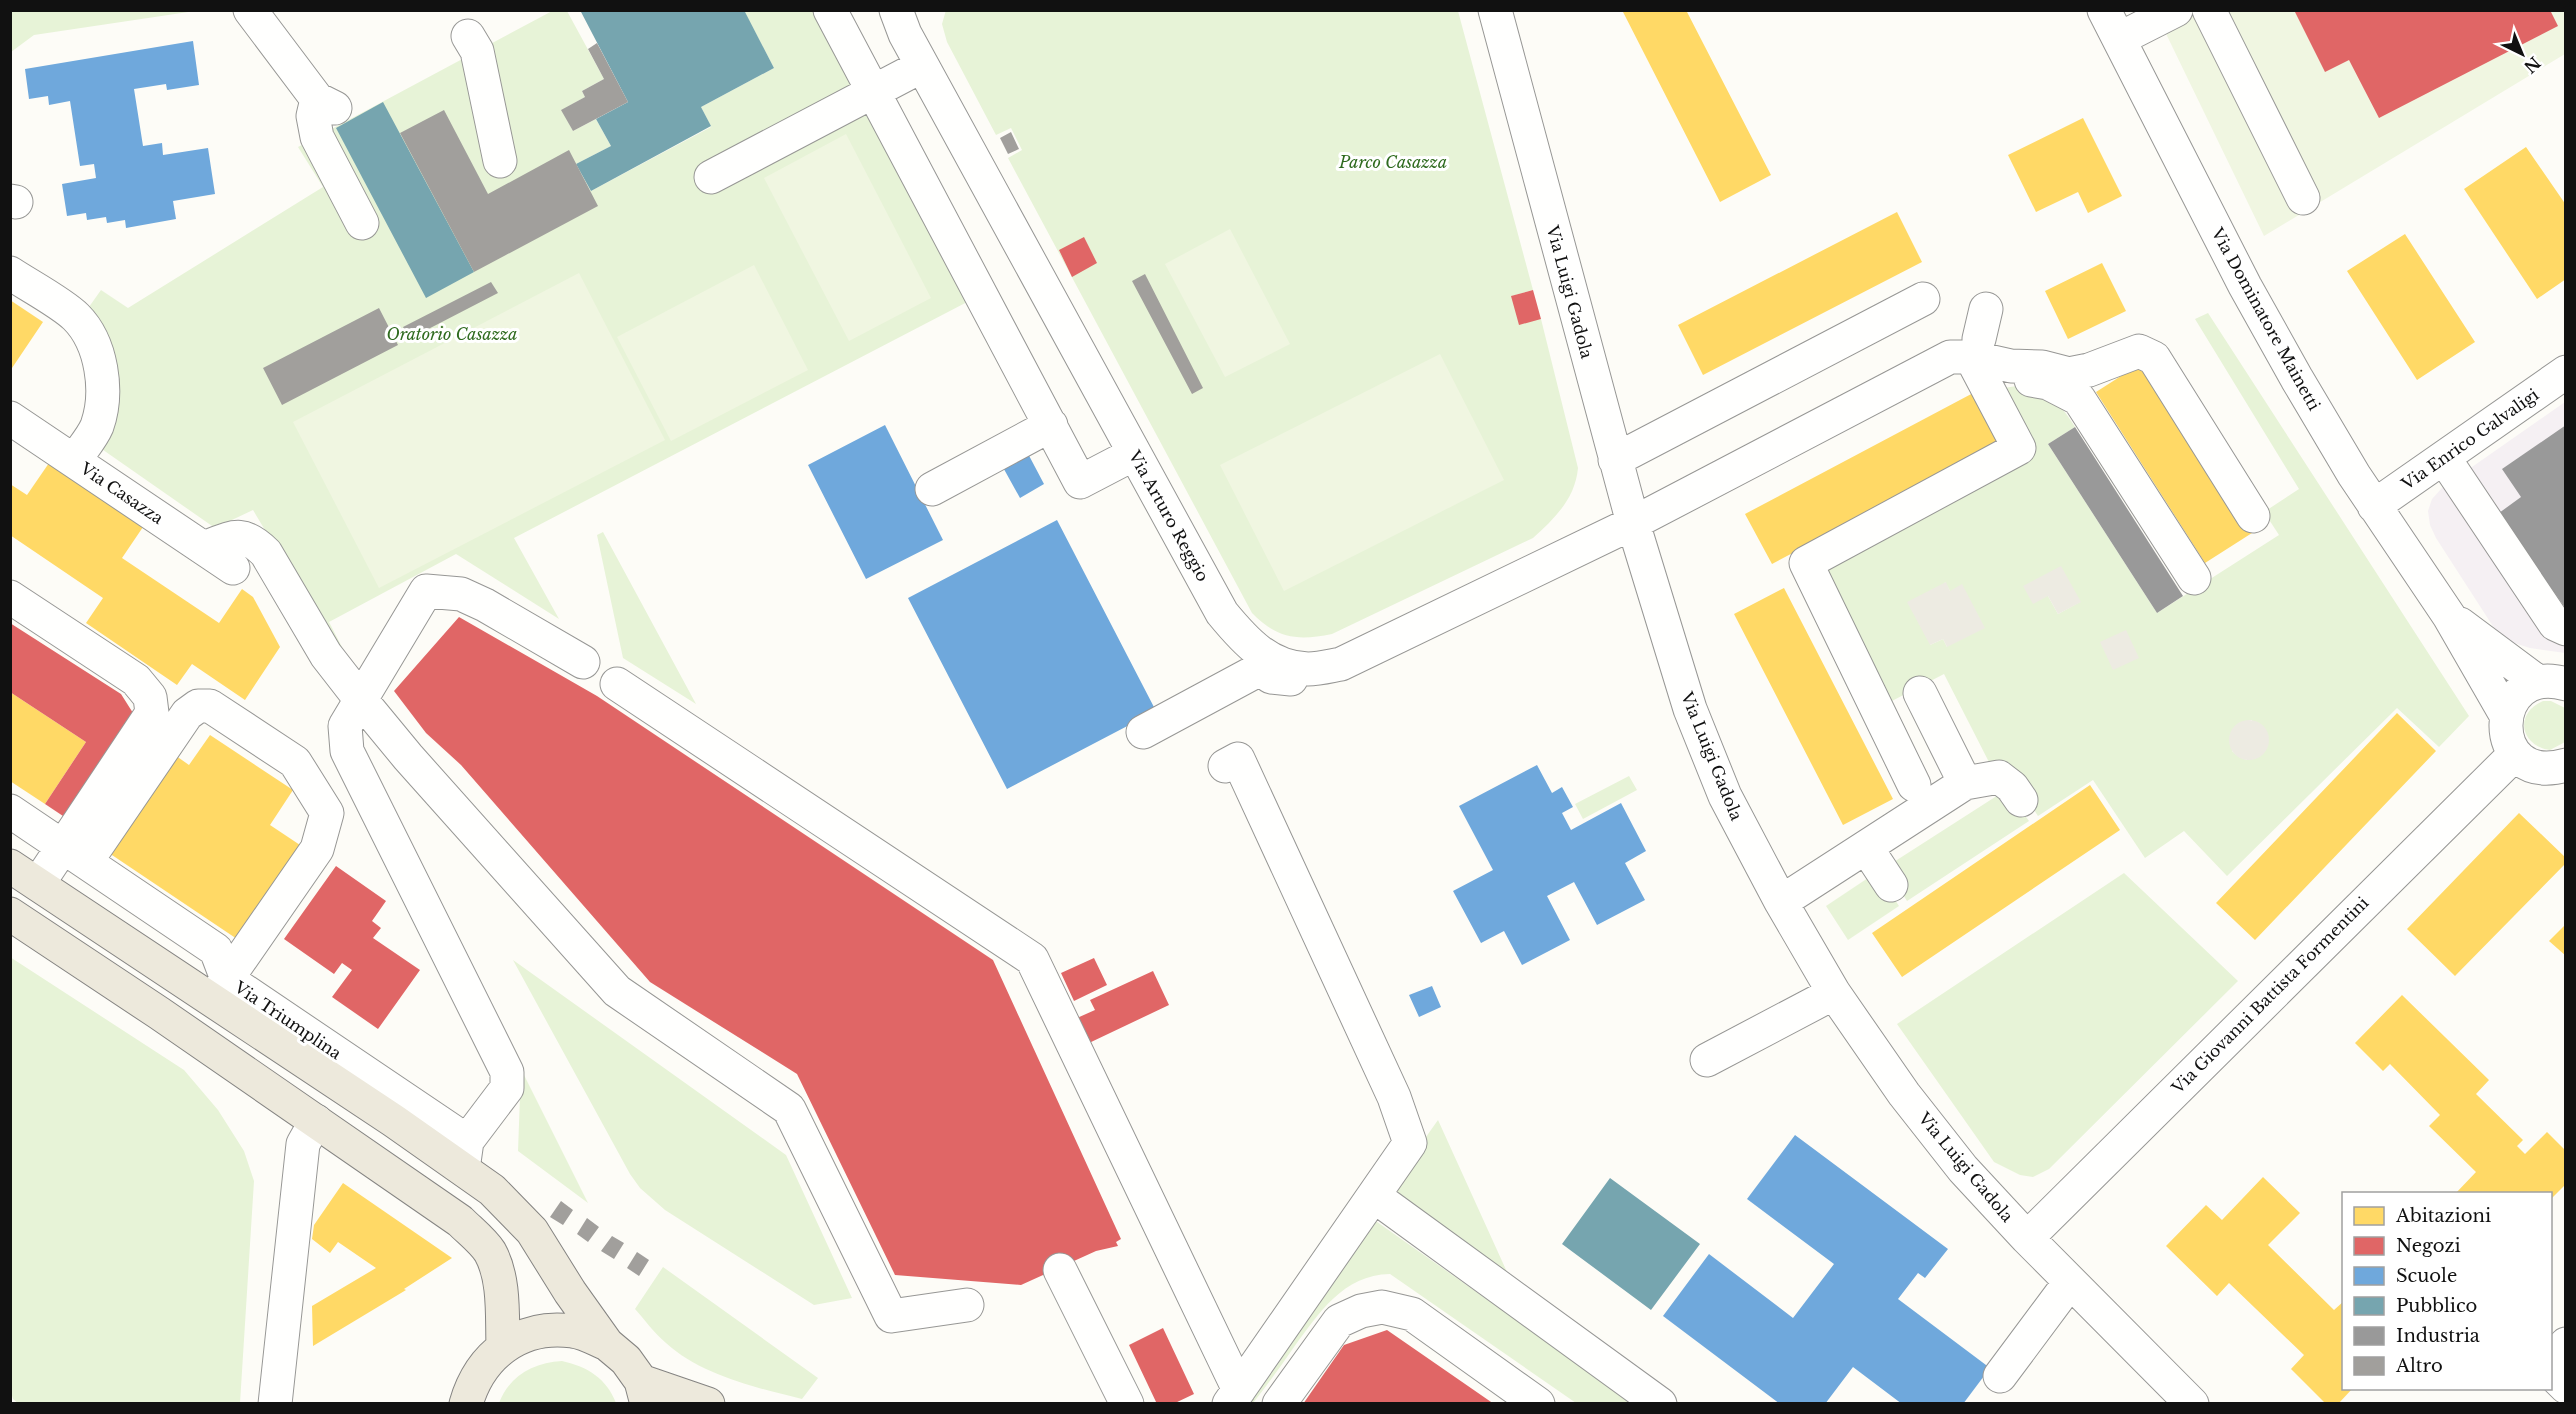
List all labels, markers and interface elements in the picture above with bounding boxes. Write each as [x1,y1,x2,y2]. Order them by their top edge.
north arrow [2492,24,2552,84]
text: N [2520,53,2545,77]
park label: Parco Casazza [1338,152,1447,172]
street label: Via Luigi Gadola [1542,222,1597,361]
street label: Via Dominatore Mainetti [2207,223,2325,414]
park label: Oratorio Casazza [387,324,517,344]
street label: Via Enrico Galvaligi [2397,384,2543,494]
street label: Via Arturo Reggio [1124,446,1213,585]
street label: Via Casazza [76,457,167,528]
street label: Via Luigi Gadola [1677,688,1747,823]
street label: Via Giovanni Battista Formentini [2167,892,2373,1098]
street label: Via Triumplina [230,976,345,1063]
street label: Via Luigi Gadola [1914,1107,2018,1226]
legend [2342,1192,2552,1390]
text: Abitazioni [2395,1205,2491,1227]
text: Negozi [2396,1235,2461,1257]
text: Scuole [2396,1265,2457,1287]
text: Pubblico [2396,1295,2477,1317]
text: Industria [2396,1325,2480,1347]
text: Altro [2395,1355,2443,1377]

